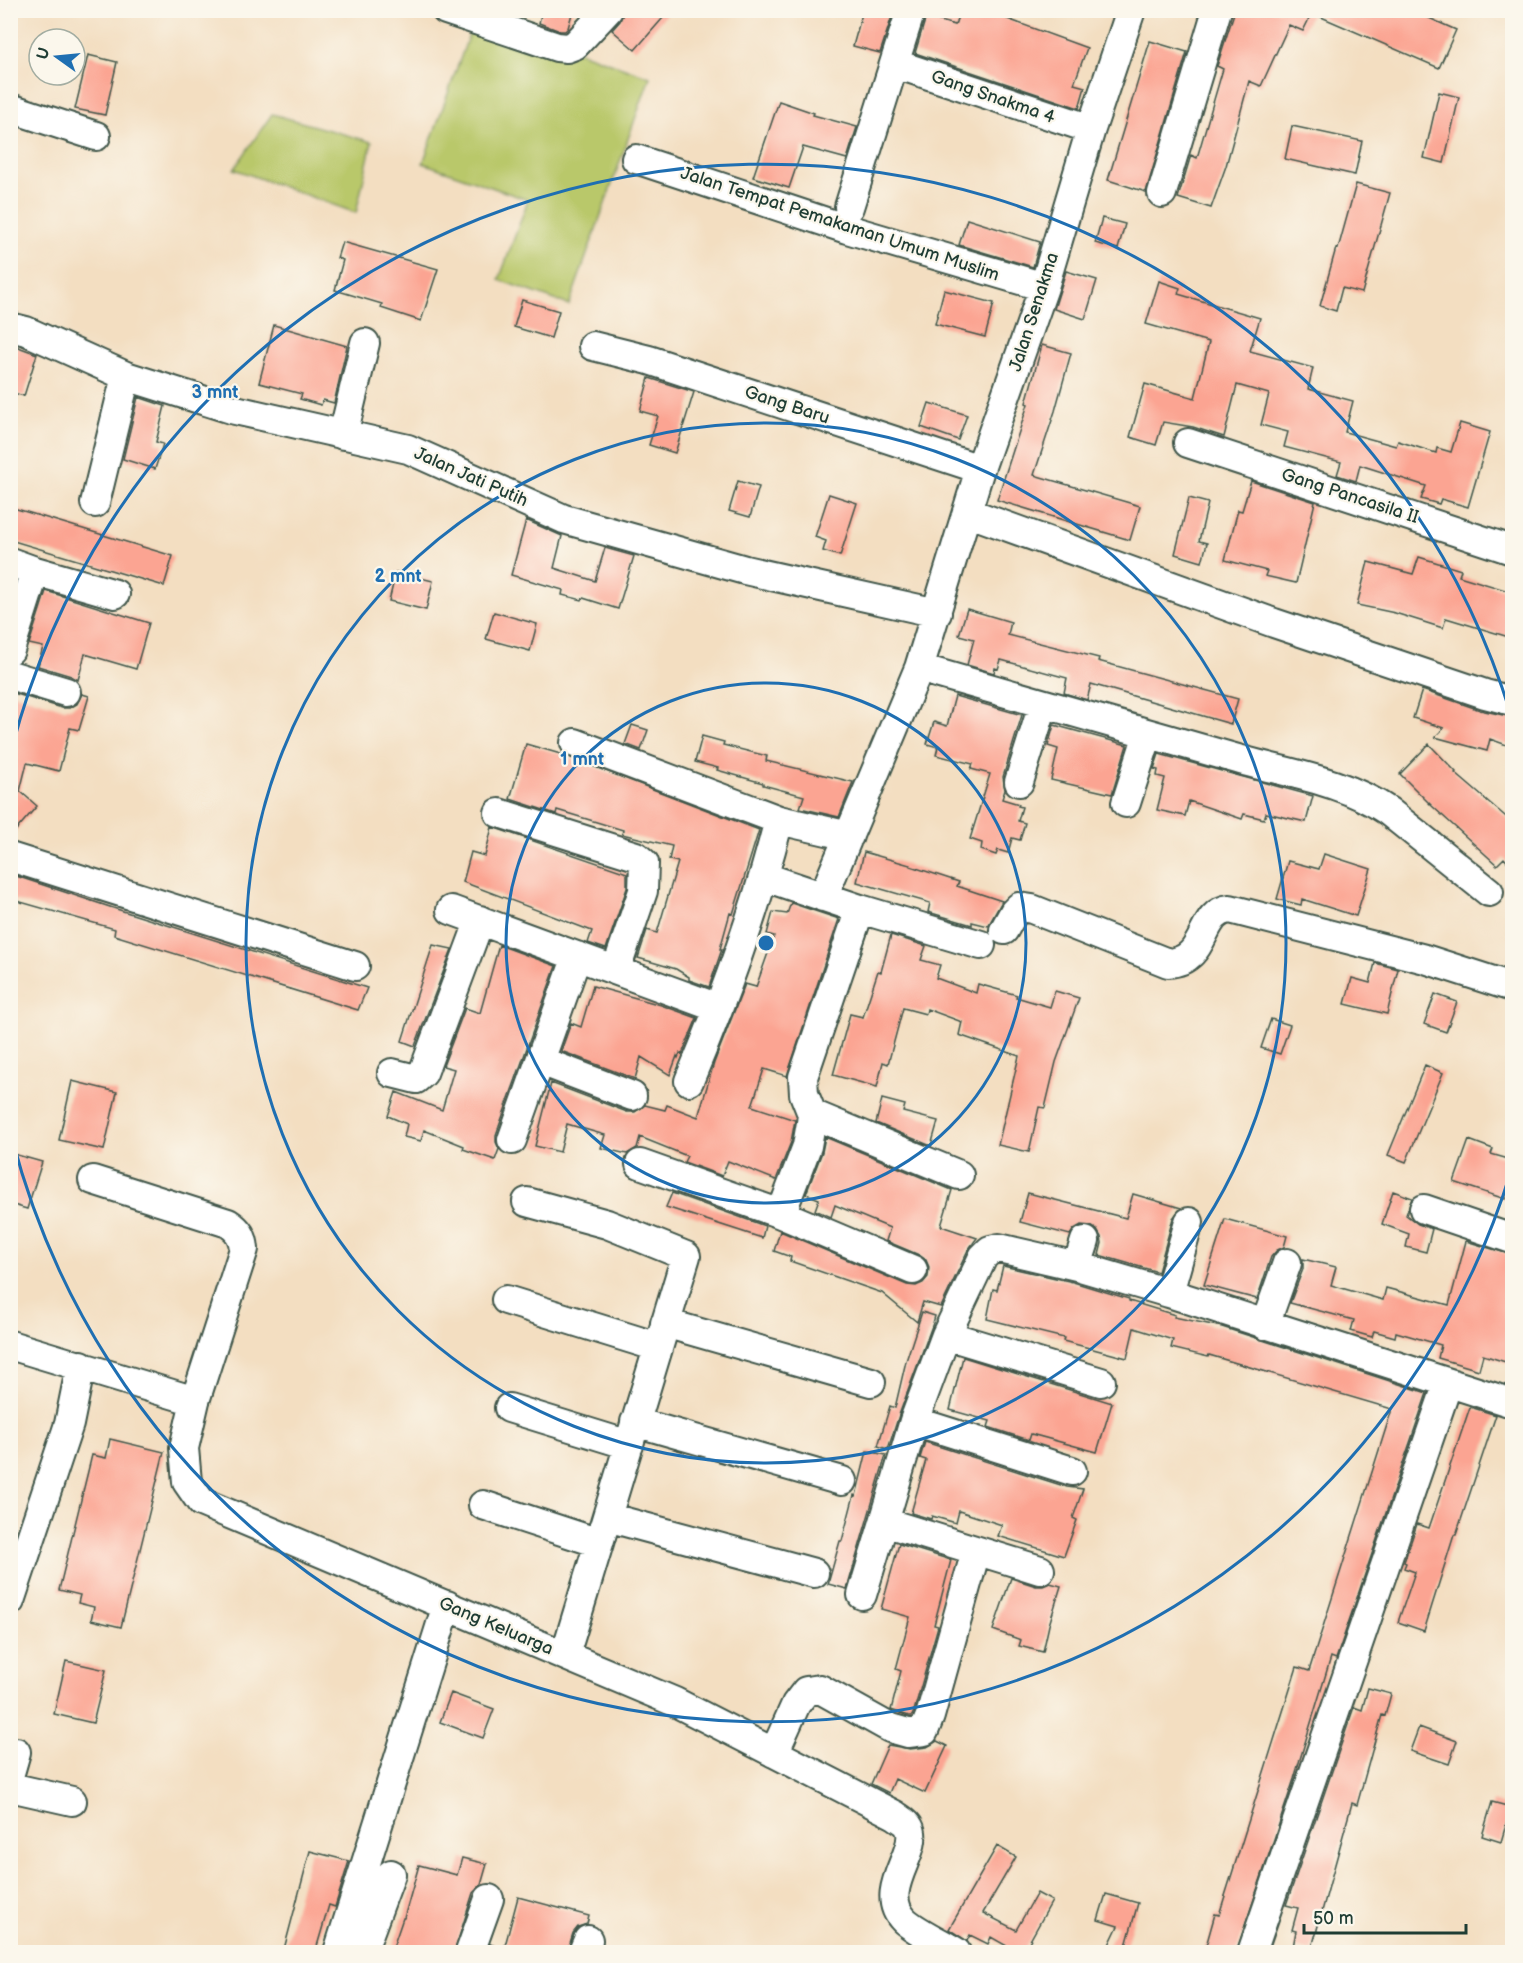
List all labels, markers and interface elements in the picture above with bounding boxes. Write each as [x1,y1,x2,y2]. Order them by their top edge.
north arrow [27,27,87,87]
text: U [33,46,55,61]
street label: Gang Snakma 4 [928,66,1058,128]
street label: Jalan Tempat Pemakaman Umum Muslim [678,162,1002,286]
street label: Jalan Senakma [1005,250,1063,374]
street label: Gang Baru [742,381,832,429]
text: 3 mnt [192,382,238,403]
street label: Jalan Jati Putih [411,443,531,511]
street label: Gang Pancasila II [1279,464,1421,528]
text: 2 mnt [374,566,422,587]
text: 1 mnt [560,749,604,770]
centre of rings [756,933,776,953]
street label: Gang Keluarga [436,1592,556,1660]
scale bar [1304,1897,1466,1935]
text: 50 m [1313,1908,1354,1929]

